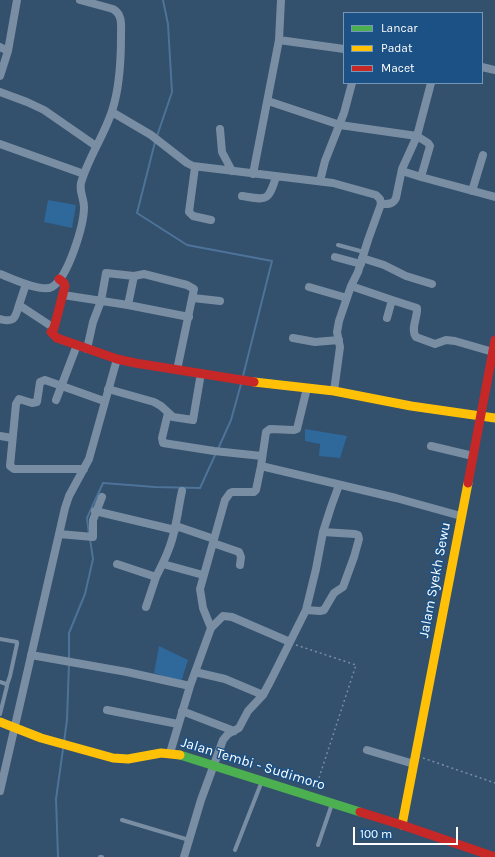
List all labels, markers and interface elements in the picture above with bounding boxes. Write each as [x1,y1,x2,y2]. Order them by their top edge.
legend [343,12,483,84]
text: Lancar [381,21,418,35]
text: Padat [381,41,412,55]
text: Macet [381,61,415,75]
street label: Jalam Syekh Sewu [416,521,454,639]
street label: Jalan Tembi - Sudimoro [179,734,327,794]
scale bar [355,819,460,845]
text: 100 m [360,827,392,841]

